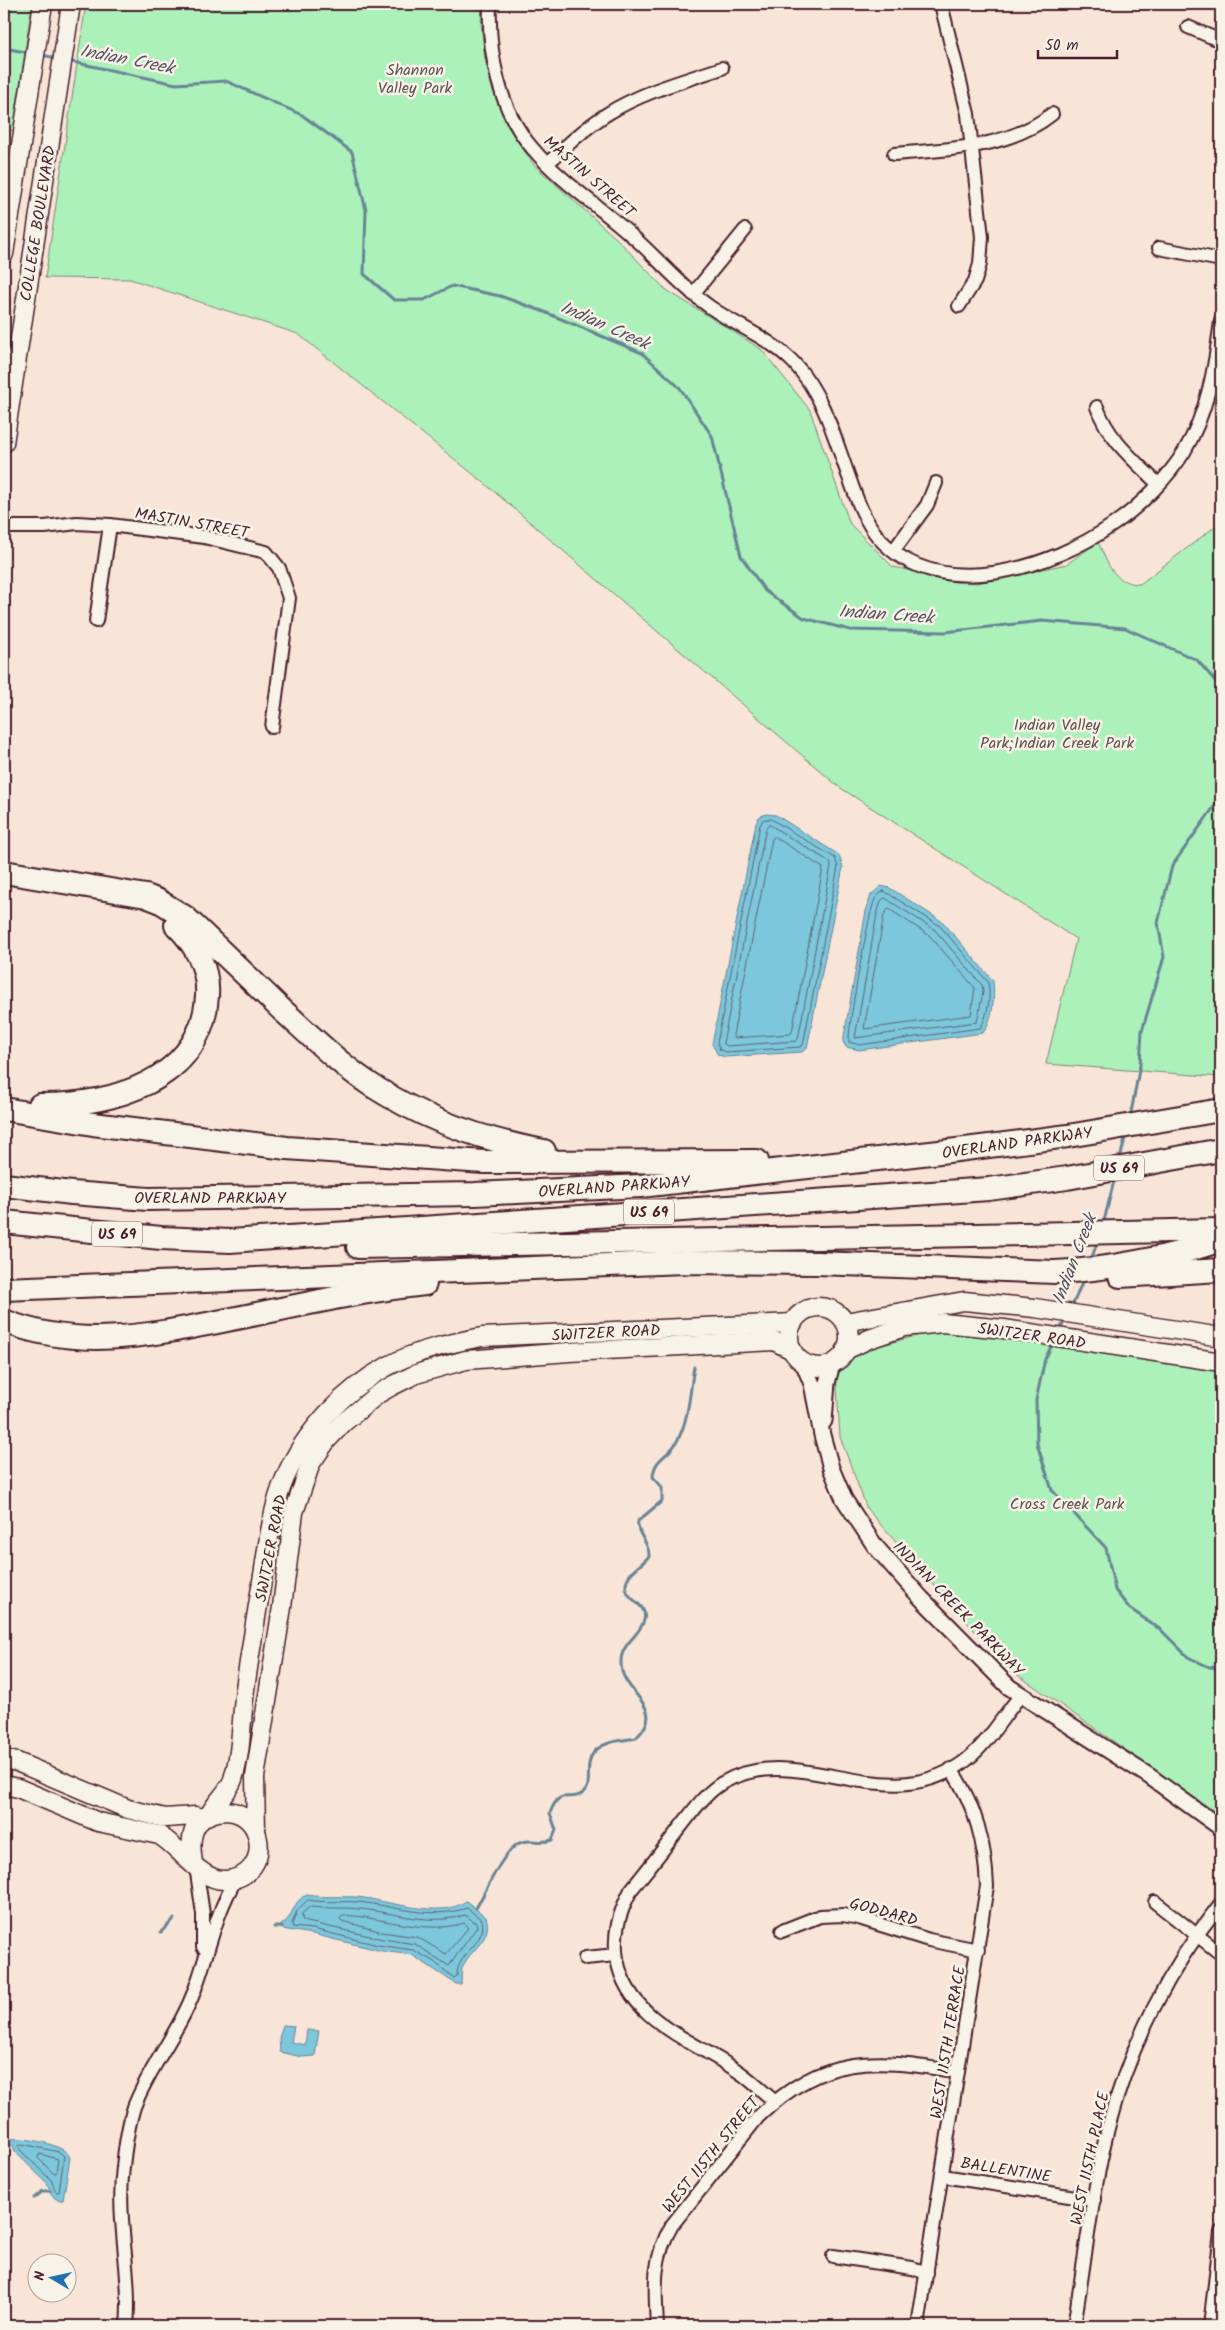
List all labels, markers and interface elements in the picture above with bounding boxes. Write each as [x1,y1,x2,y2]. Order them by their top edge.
scale bar [1038,28,1116,60]
text: 50 m [1045,34,1079,58]
water label: Indian Creek [77,37,179,84]
park label: Shannon Valley Park [378,58,452,101]
street label: MASTIN STREET [537,130,642,225]
street label: COLLEGE BOULEVARD [14,144,63,303]
water label: Indian Creek [555,294,656,360]
street label: MASTIN STREET [133,501,252,546]
water label: Indian Creek [837,598,937,633]
park label: Indian Valley Park;Indian Creek Park [980,713,1134,756]
street label: OVERLAND PARKWAY [940,1120,1095,1166]
road number: US 69 [1094,1156,1144,1180]
street label: OVERLAND PARKWAY [538,1170,691,1205]
street label: OVERLAND PARKWAY [134,1186,287,1211]
road number: US 69 [624,1200,674,1224]
water label: Indian Creek [1045,1208,1107,1309]
road number: US 69 [92,1222,142,1246]
street label: SWITZER ROAD [976,1317,1087,1356]
street label: SWITZER ROAD [551,1318,661,1349]
park label: Cross Creek Park [1010,1492,1125,1517]
street label: SWITZER ROAD [249,1493,294,1604]
street label: INDIAN CREEK PARKWAY [886,1536,1030,1683]
street label: GODDARD [847,1891,920,1934]
street label: WEST 115TH TERRACE [924,1963,973,2121]
street label: WEST 115TH PLACE [1064,2089,1117,2227]
street label: WEST 115TH STREET [656,2090,767,2219]
street label: BALLENTINE [959,2151,1053,2190]
north arrow [28,2252,78,2302]
text: N [29,2270,52,2282]

